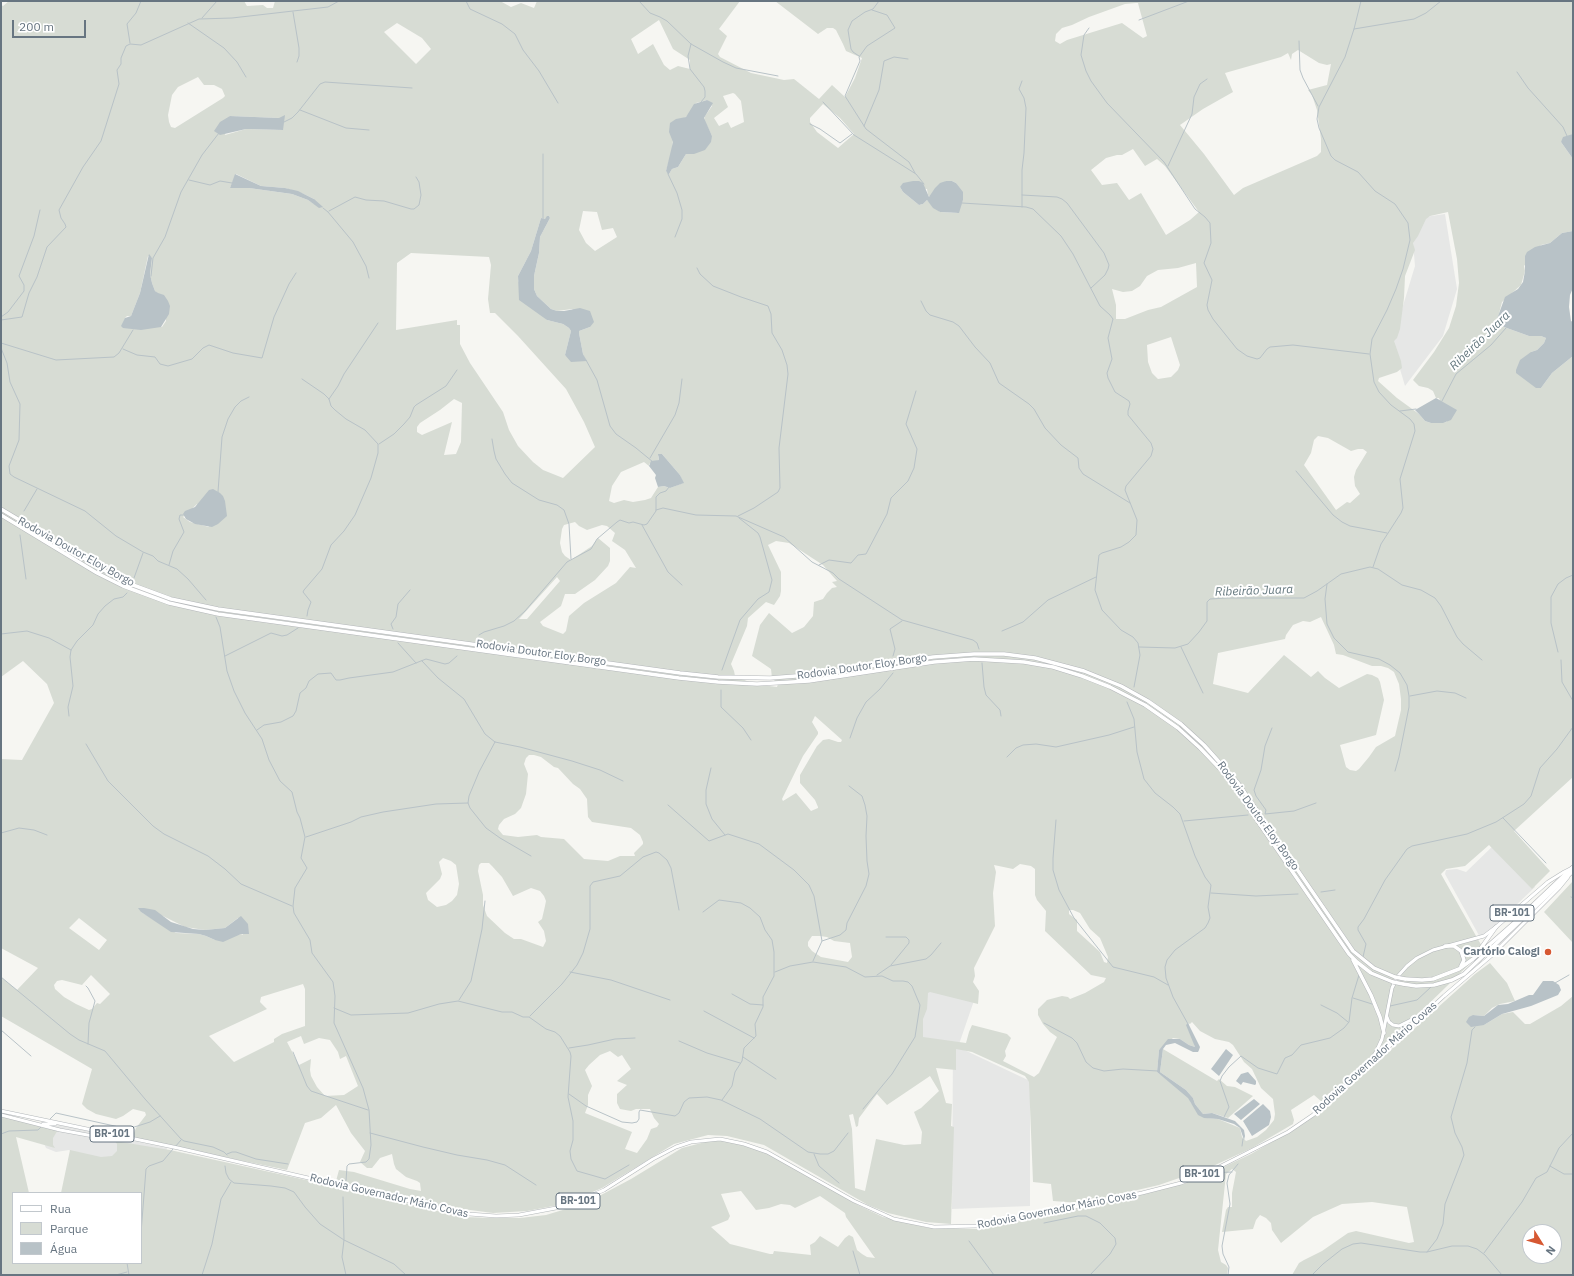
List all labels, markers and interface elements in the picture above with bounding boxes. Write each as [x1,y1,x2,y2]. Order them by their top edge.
scale bar [14,12,88,38]
text: 200 m [19,19,54,34]
water label: Ribeirão Juara [1447,309,1513,373]
street label: Rodovia Doutor Eloy Borgo [15,514,137,590]
water label: Ribeirão Juara [1215,582,1293,600]
street label: Rodovia Doutor Eloy Borgo [475,637,607,669]
street label: Rodovia Doutor Eloy Borgo [796,651,928,683]
street label: Rodovia Doutor Eloy Borgo [1214,759,1302,873]
road number: BR-101 [1490,905,1534,921]
place label: Cartório Calogi [1463,945,1540,959]
marker: Cartório Calogi [1543,947,1553,957]
street label: Rodovia Governador Mário Covas [1310,999,1440,1117]
road number: BR-101 [90,1126,134,1142]
road number: BR-101 [1180,1166,1224,1182]
street label: Rodovia Governador Mário Covas [308,1171,470,1221]
street label: Rodovia Governador Mário Covas [976,1188,1138,1232]
legend [12,1192,142,1264]
road number: BR-101 [556,1193,600,1209]
text: Rua [50,1201,71,1216]
text: Parque [50,1221,88,1236]
north arrow [1522,1224,1562,1264]
text: Água [50,1241,77,1256]
text: N [1543,1243,1559,1258]

